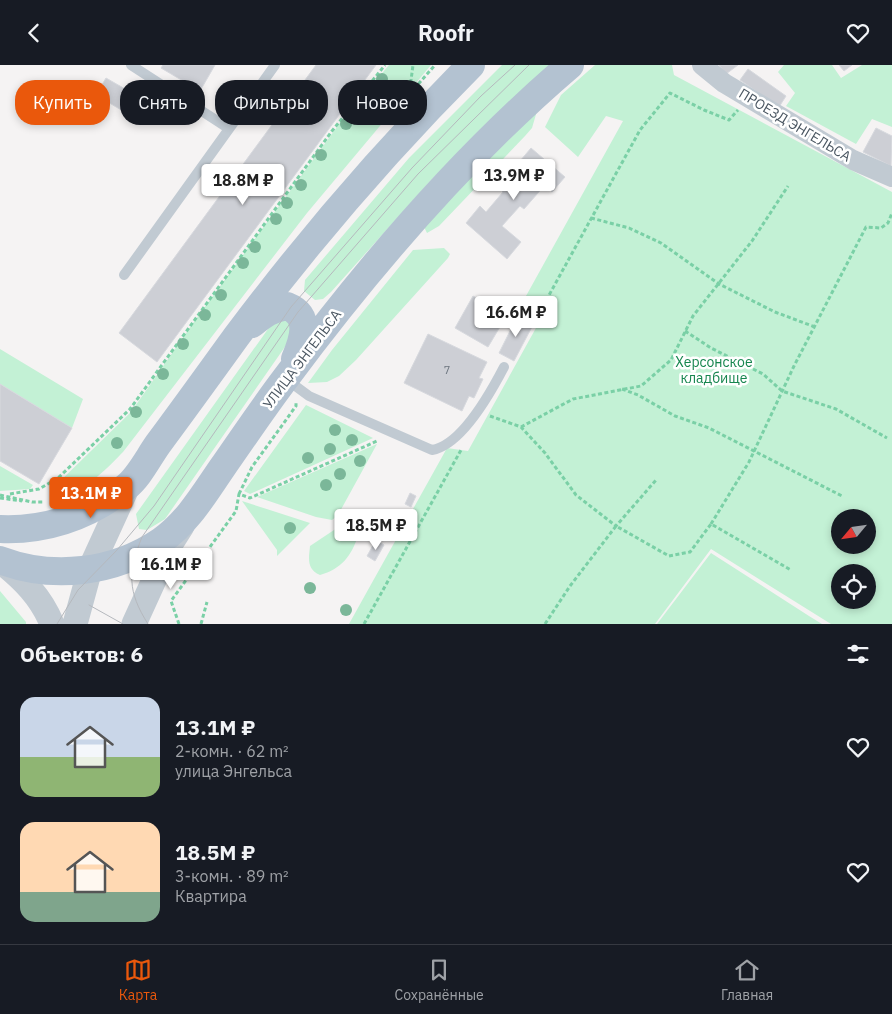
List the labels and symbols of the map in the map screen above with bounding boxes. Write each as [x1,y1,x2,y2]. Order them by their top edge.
street label: ПРОЕЗД ЭНГЕЛЬСА [736,84,854,166]
pin: 13.9M ₽ [468,159,560,201]
pin: 18.8M ₽ [197,163,289,206]
pin: 16.6M ₽ [470,295,562,338]
street label: УЛИЦА ЭНГЕЛЬСА [259,306,345,412]
park label: Херсонское кладбище [675,353,753,387]
house number: 7 [444,363,450,377]
pin: 13.1M ₽ [45,477,137,519]
pin: 18.5M ₽ [330,509,422,551]
north arrow [831,509,876,554]
pin: 16.1M ₽ [125,547,217,590]

